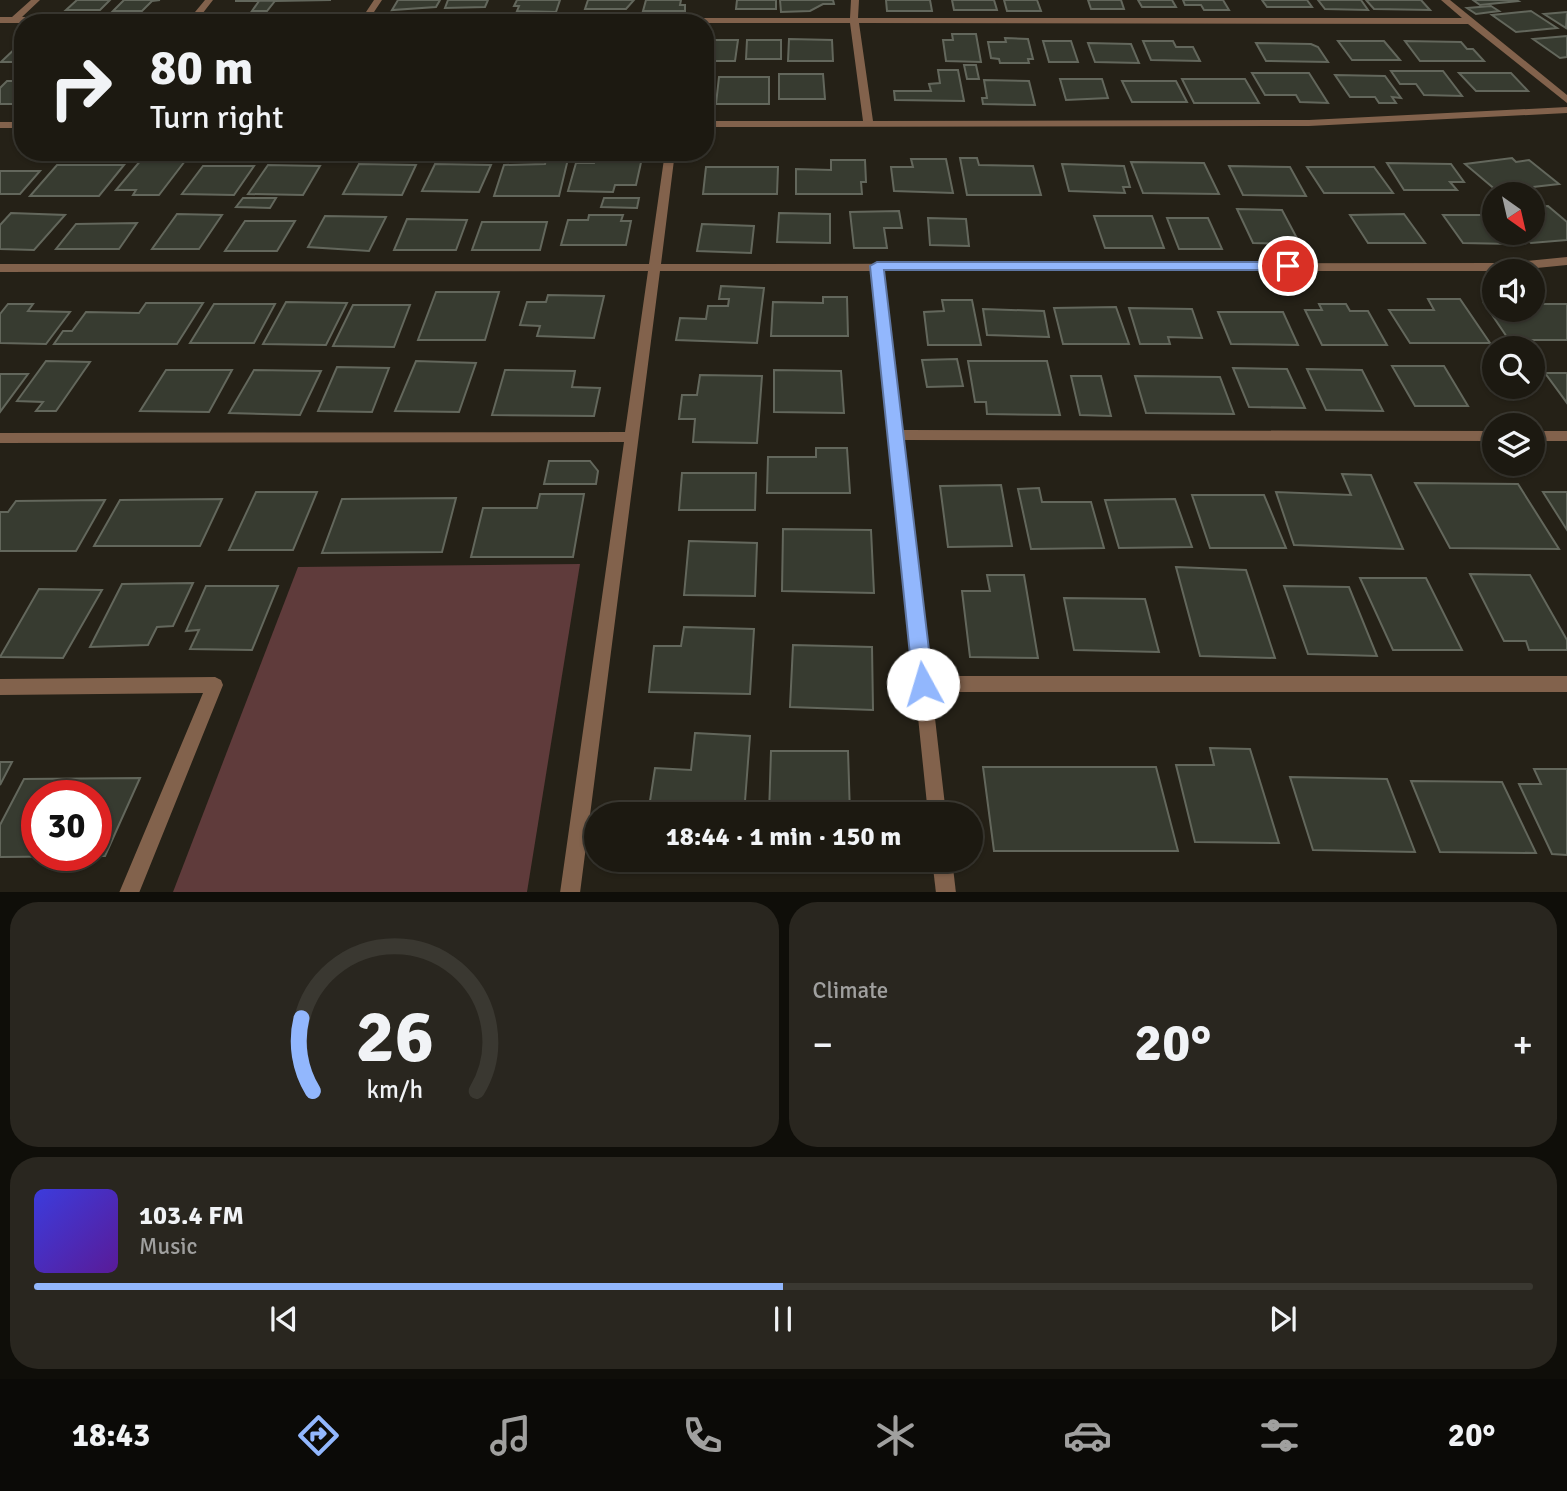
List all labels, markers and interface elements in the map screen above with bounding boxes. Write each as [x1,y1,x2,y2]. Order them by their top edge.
text: 80 m [150,38,253,98]
icon: right [35,42,126,133]
text: Turn right [150,98,283,137]
north arrow [1482,182,1545,245]
map controls [1482,182,1545,476]
pin [1258,236,1318,296]
icon: arrive [1269,247,1307,285]
button: sound [1482,259,1545,322]
button: search [1482,336,1545,399]
button: layers [1482,413,1545,476]
position arrow [886,647,960,721]
speed limit sign: 30 [21,780,112,871]
text: 18:44 · 1 min · 150 m [666,821,901,853]
text: Climate [813,976,888,1005]
text: 26 [355,993,434,1082]
text: 20° [1134,1011,1211,1075]
text: − [813,1021,833,1068]
text: + [1512,1021,1533,1068]
text: km/h [366,1073,423,1104]
text: 103.4 FM [139,1200,244,1232]
text: Music [139,1232,197,1261]
icon: previous [265,1300,303,1338]
icon: pause [764,1300,802,1338]
icon: next [1264,1300,1302,1338]
icon: directions [294,1411,343,1460]
icon: music [486,1411,535,1460]
icon: phone [678,1411,727,1460]
icon: climate [871,1411,920,1460]
icon: car [1063,1411,1112,1460]
icon: filters [1255,1411,1304,1460]
text: 18:43 [72,1416,150,1455]
text: 20° [1448,1416,1495,1455]

